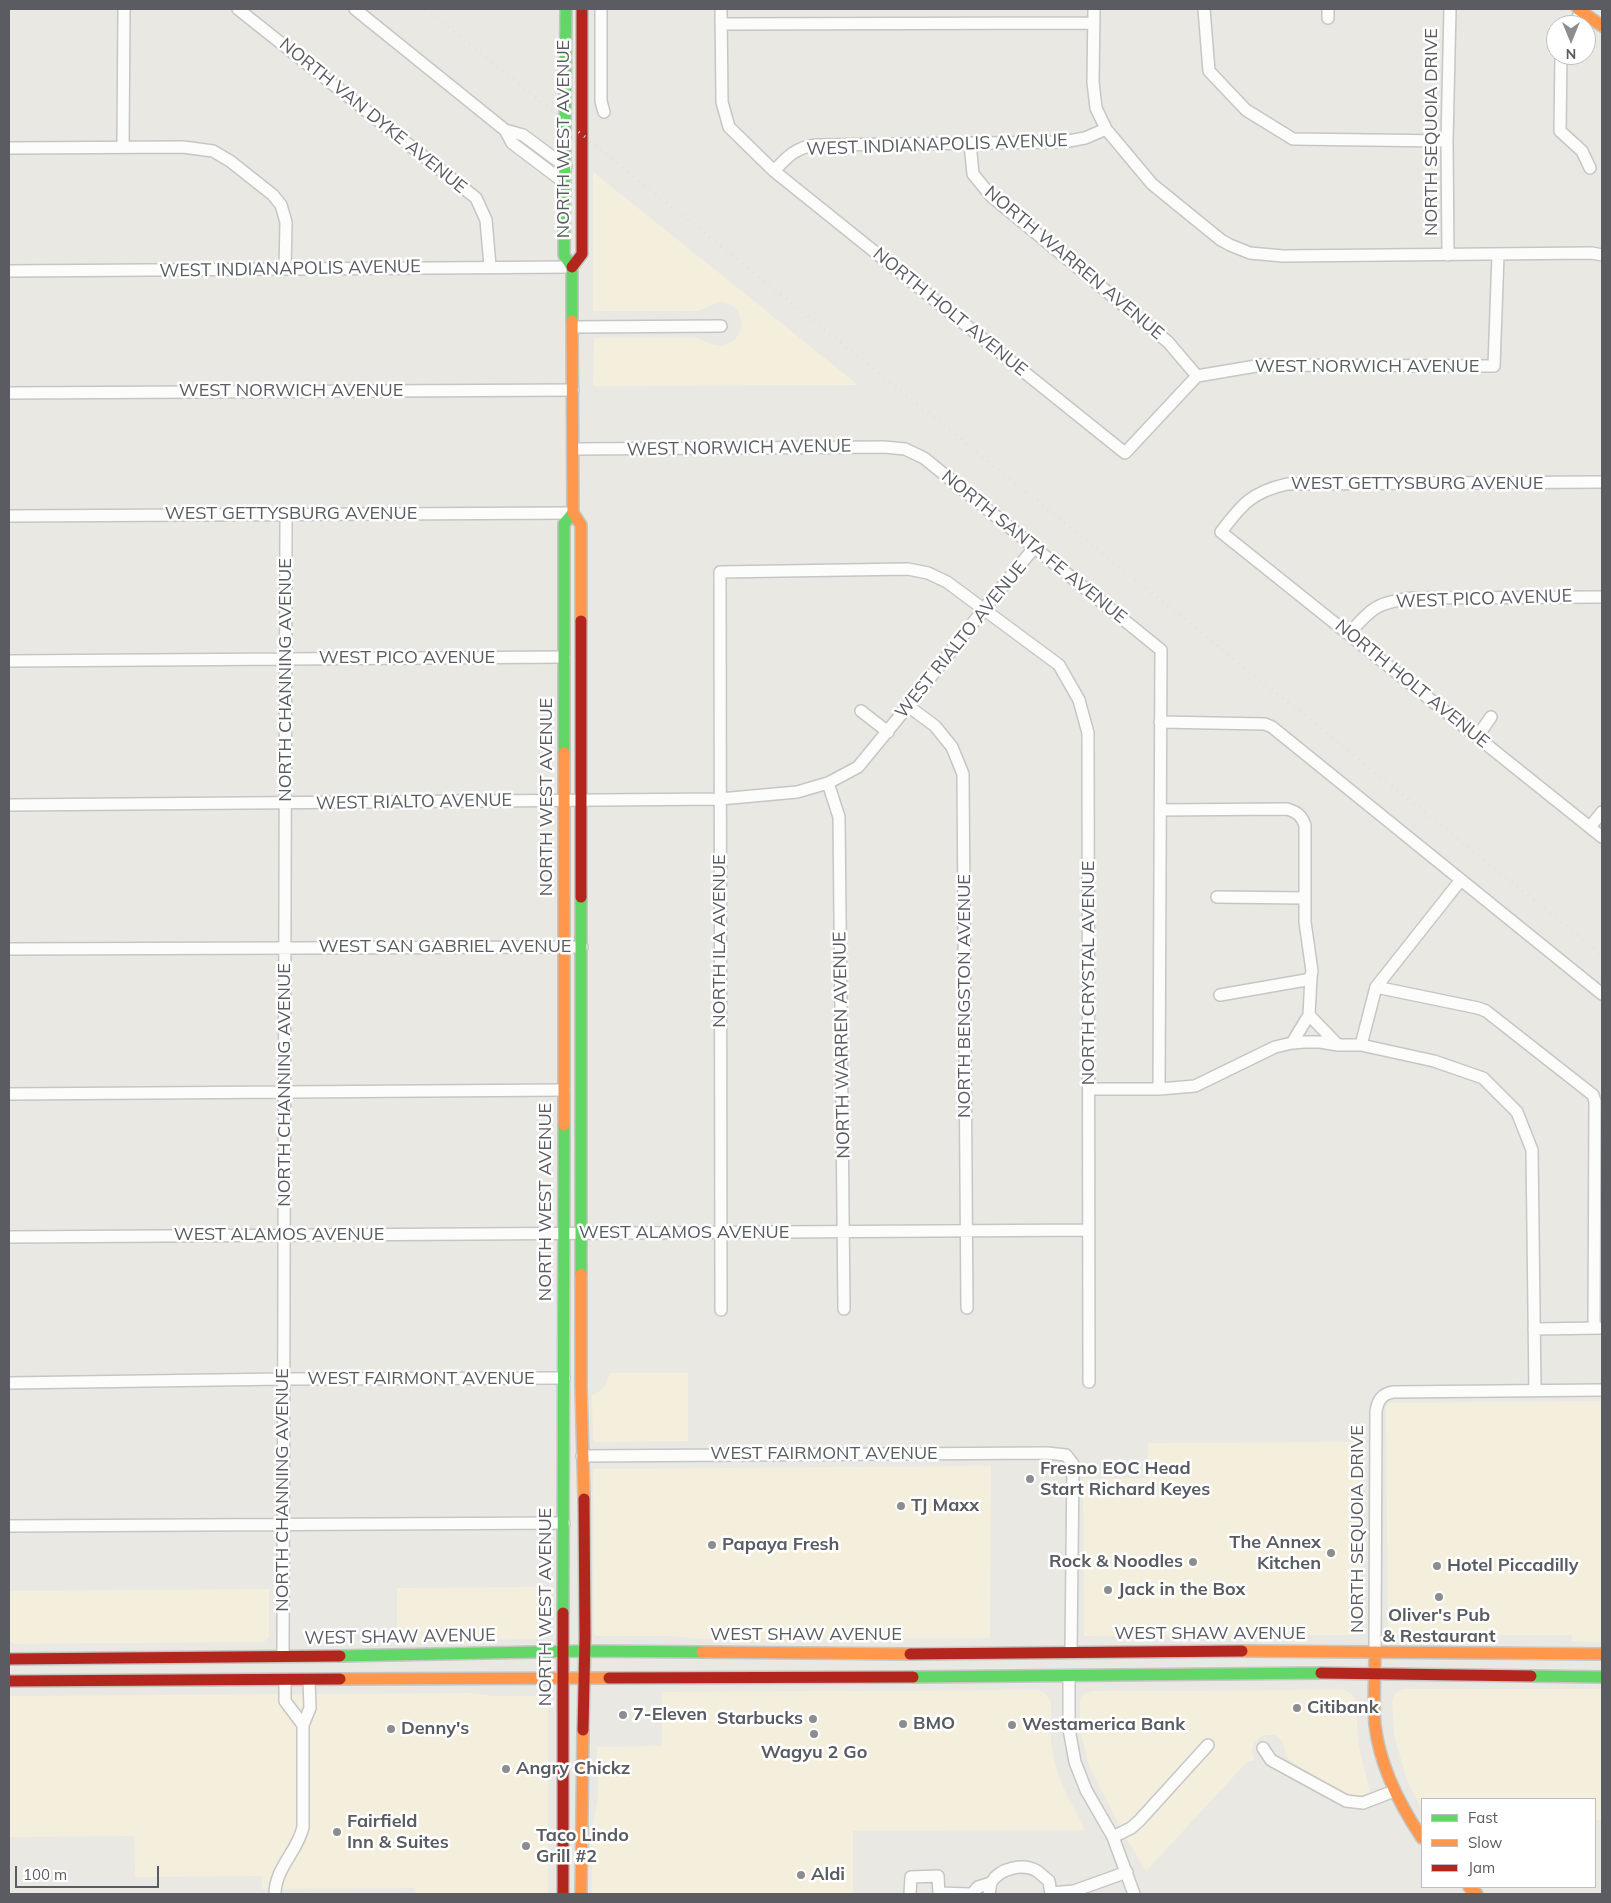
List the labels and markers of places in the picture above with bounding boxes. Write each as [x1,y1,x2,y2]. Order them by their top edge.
place label: Fresno EOC Head Start Richard Keyes [1040,1458,1210,1500]
marker: Fresno EOC Head Start Richard Keyes [1024,1473,1036,1485]
place label: TJ Maxx [911,1495,979,1517]
marker: TJ Maxx [895,1500,907,1512]
place label: The Annex Kitchen [1229,1532,1321,1575]
place label: Papaya Fresh [722,1534,839,1556]
marker: Papaya Fresh [706,1539,718,1551]
marker: The Annex Kitchen [1325,1547,1337,1559]
place label: Rock & Noodles [1049,1551,1183,1573]
place label: Hotel Piccadilly [1447,1555,1579,1577]
marker: Rock & Noodles [1187,1556,1199,1568]
marker: Hotel Piccadilly [1431,1560,1443,1572]
place label: Jack in the Box [1118,1579,1245,1601]
marker: Jack in the Box [1102,1584,1114,1596]
marker: Oliver's Pub & Restaurant [1433,1591,1445,1603]
place label: Oliver's Pub & Restaurant [1382,1605,1496,1648]
place label: Citibank [1307,1697,1379,1719]
marker: Citibank [1291,1702,1303,1714]
place label: 7-Eleven [633,1704,707,1726]
place label: Starbucks [717,1708,803,1730]
marker: 7-Eleven [617,1709,629,1721]
marker: Starbucks [807,1713,819,1725]
place label: BMO [913,1713,955,1735]
place label: Westamerica Bank [1022,1714,1185,1736]
place label: Denny's [401,1718,469,1740]
marker: BMO [897,1718,909,1730]
marker: Westamerica Bank [1006,1719,1018,1731]
marker: Denny's [385,1723,397,1735]
marker: Wagyu 2 Go [808,1728,820,1740]
place label: Wagyu 2 Go [761,1742,867,1764]
place label: Angry Chickz [516,1758,630,1780]
marker: Angry Chickz [500,1763,512,1775]
place label: Fairfield Inn & Suites [347,1811,449,1854]
place label: Taco Lindo Grill #2 [536,1825,629,1868]
marker: Fairfield Inn & Suites [331,1826,343,1838]
marker: Taco Lindo Grill #2 [520,1840,532,1852]
place label: Aldi [811,1864,845,1886]
marker: Aldi [795,1869,807,1881]

